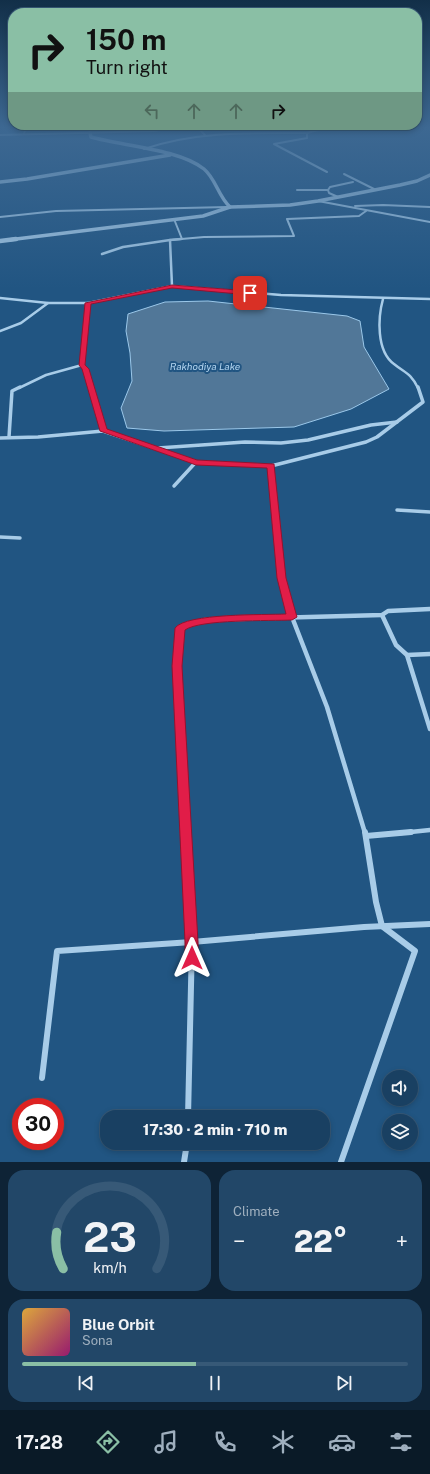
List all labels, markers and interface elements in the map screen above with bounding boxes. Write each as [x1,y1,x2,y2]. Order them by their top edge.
text: 150 m [86,23,166,56]
icon: right [20,24,72,76]
text: Turn right [86,57,168,78]
icon: left [141,100,163,122]
icon: ahead [183,100,205,122]
icon: ahead [225,100,247,122]
icon: right [267,100,289,122]
pin [233,276,267,310]
icon: arrive [239,282,261,304]
water label: Rakhodiya Lake [170,360,241,372]
position arrow [171,937,213,979]
map controls [382,1070,418,1150]
button: sound [382,1070,418,1106]
speed limit sign: 30 [12,1098,64,1150]
button: layers [382,1114,418,1150]
text: 17:30 · 2 min · 710 m [143,1121,287,1138]
text: Climate [233,1204,280,1219]
text: 23 [82,1211,137,1260]
text: 22° [294,1223,347,1259]
text: − [233,1228,245,1254]
text: + [396,1228,408,1254]
text: km/h [93,1258,126,1275]
text: Blue Orbit [82,1316,155,1333]
text: Sona [82,1333,113,1348]
icon: previous [75,1372,97,1394]
icon: pause [204,1372,226,1394]
icon: next [333,1372,355,1394]
icon: directions [94,1428,122,1456]
icon: music [152,1428,180,1456]
icon: phone [211,1428,239,1456]
icon: climate [269,1428,297,1456]
icon: car [328,1428,356,1456]
icon: filters [387,1428,415,1456]
text: 17:28 [15,1432,63,1453]

